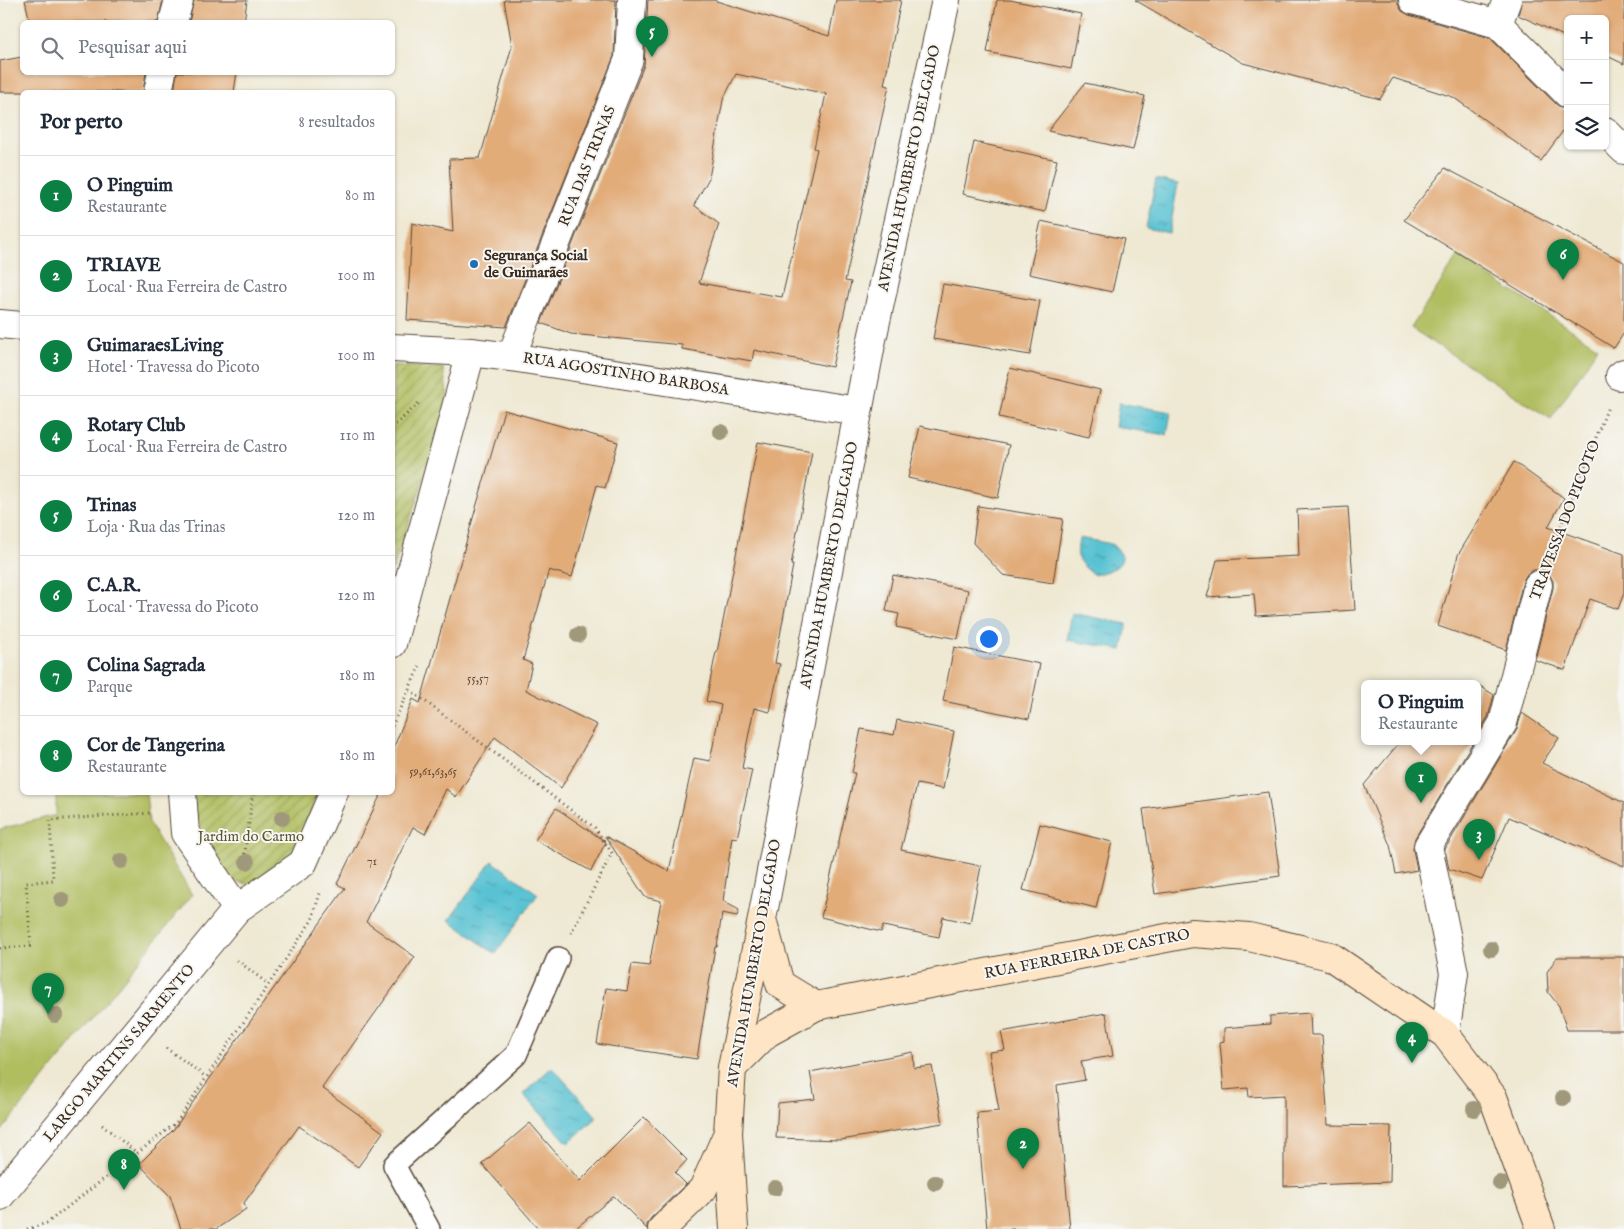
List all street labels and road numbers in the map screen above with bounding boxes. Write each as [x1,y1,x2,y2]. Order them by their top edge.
street label: AVENIDA HUMBERTO DELGADO [873,43,944,294]
street label: RUA DAS TRINAS [554,103,620,229]
street label: RUA AGOSTINHO BARBOSA [521,348,731,400]
street label: TRAVESSA DO PICOTO [1526,437,1604,603]
street label: AVENIDA HUMBERTO DELGADO [795,440,862,691]
street label: AVENIDA HUMBERTO DELGADO [723,838,785,1089]
street label: RUA FERREIRA DE CASTRO [983,925,1191,983]
street label: LARGO MARTINS SARMENTO [39,960,199,1146]

